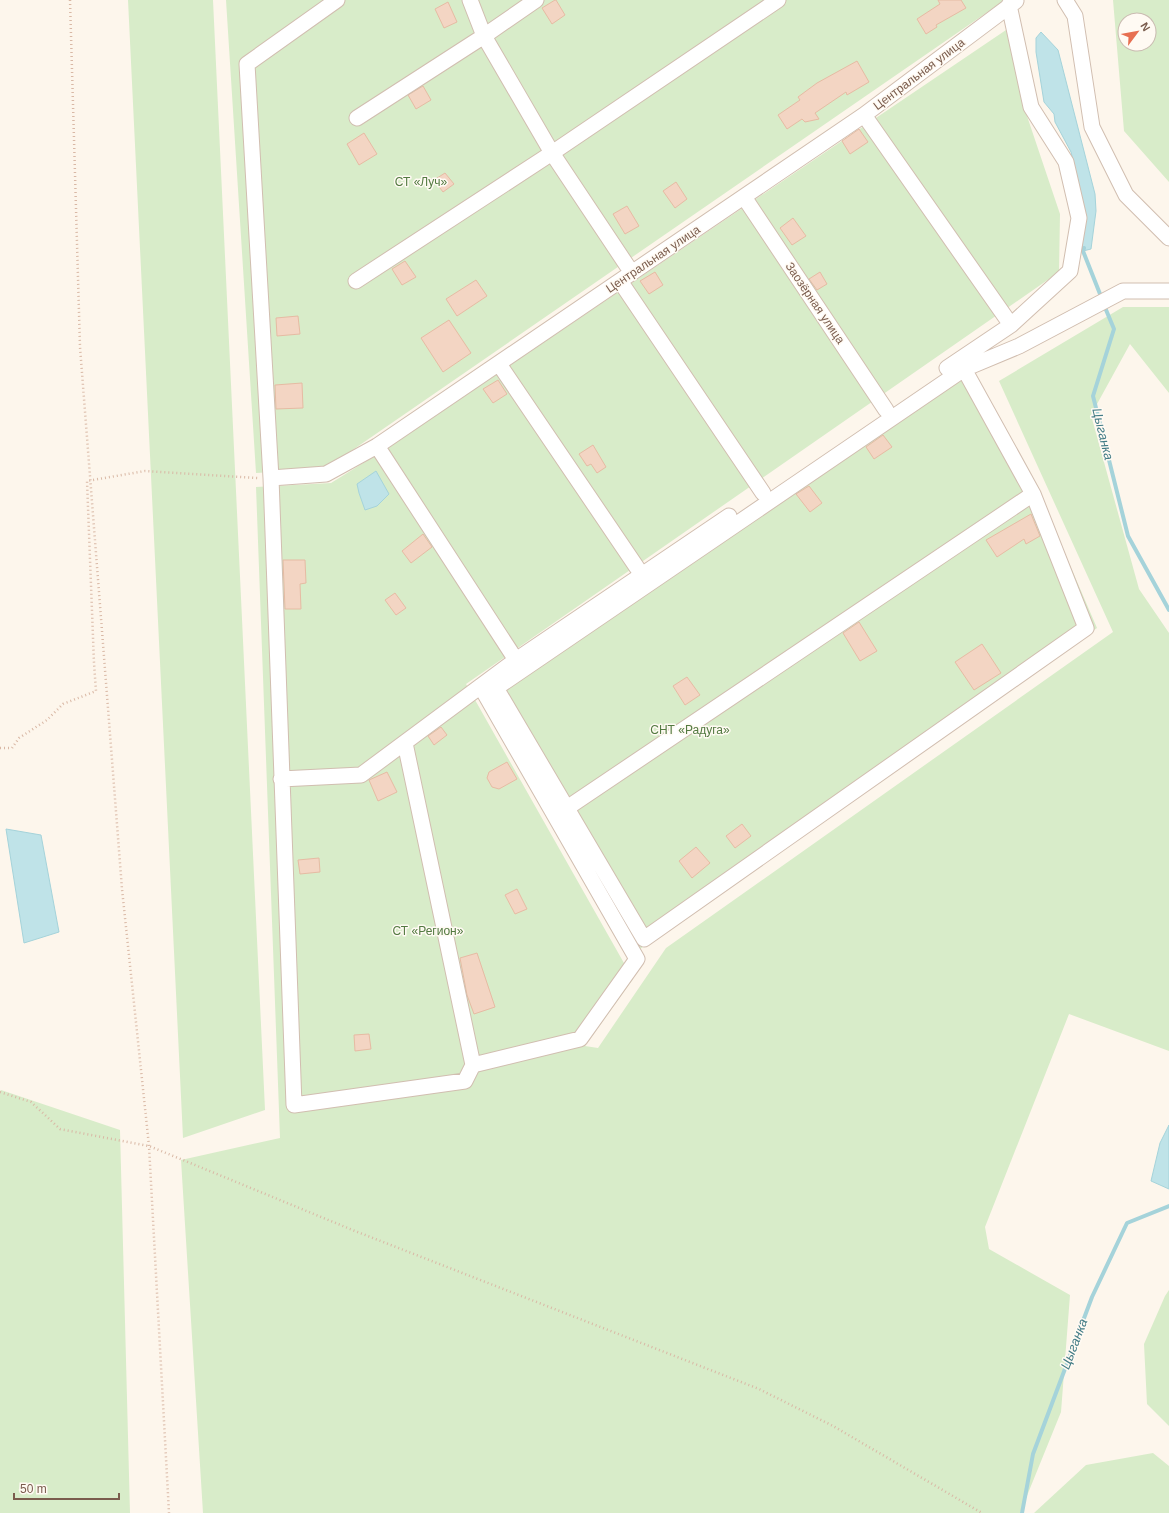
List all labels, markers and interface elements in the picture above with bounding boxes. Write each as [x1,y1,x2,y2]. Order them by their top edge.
north arrow [1117,12,1157,52]
text: N [1138,20,1153,33]
street label: Центральная улица [871,35,968,113]
park label: СТ «Луч» [395,175,448,189]
street label: Центральная улица [603,222,703,296]
street label: Заозёрная улица [783,260,848,347]
water label: Цыганка [1089,406,1117,462]
park label: СНТ «Радуга» [650,723,730,737]
park label: СТ «Регион» [393,924,464,938]
water label: Цыганка [1057,1317,1091,1371]
scale bar [14,1475,119,1501]
text: 50 m [20,1482,47,1496]

